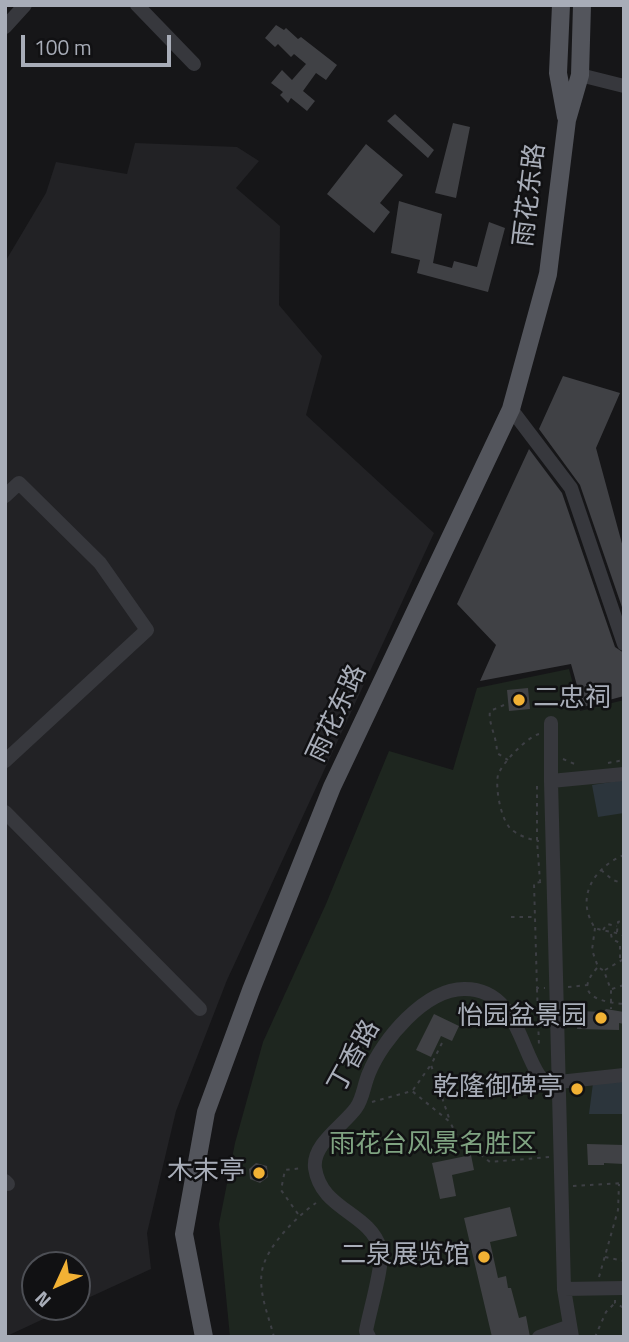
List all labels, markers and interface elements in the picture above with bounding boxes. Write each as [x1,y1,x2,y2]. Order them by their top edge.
scale bar [24,21,175,65]
text: 100 m [34,31,91,63]
street label: 雨花东路 [509,141,553,249]
street label: 雨花东路 [302,660,374,768]
place label: 二忠祠 [533,684,611,716]
marker: 二忠祠 [511,692,527,708]
place label: 怡园盆景园 [457,1002,587,1034]
marker: 怡园盆景园 [593,1010,609,1026]
street label: 丁香路 [322,1015,388,1099]
place label: 乾隆御碑亭 [433,1073,563,1105]
marker: 乾隆御碑亭 [569,1081,585,1097]
park label: 雨花台风景名胜区 [329,1130,537,1162]
place label: 木末亭 [167,1157,245,1189]
marker: 木末亭 [251,1165,267,1181]
place label: 二泉展览馆 [340,1241,470,1273]
marker: 二泉展览馆 [476,1249,492,1265]
north arrow [21,1251,91,1321]
text: N [27,1285,57,1315]

